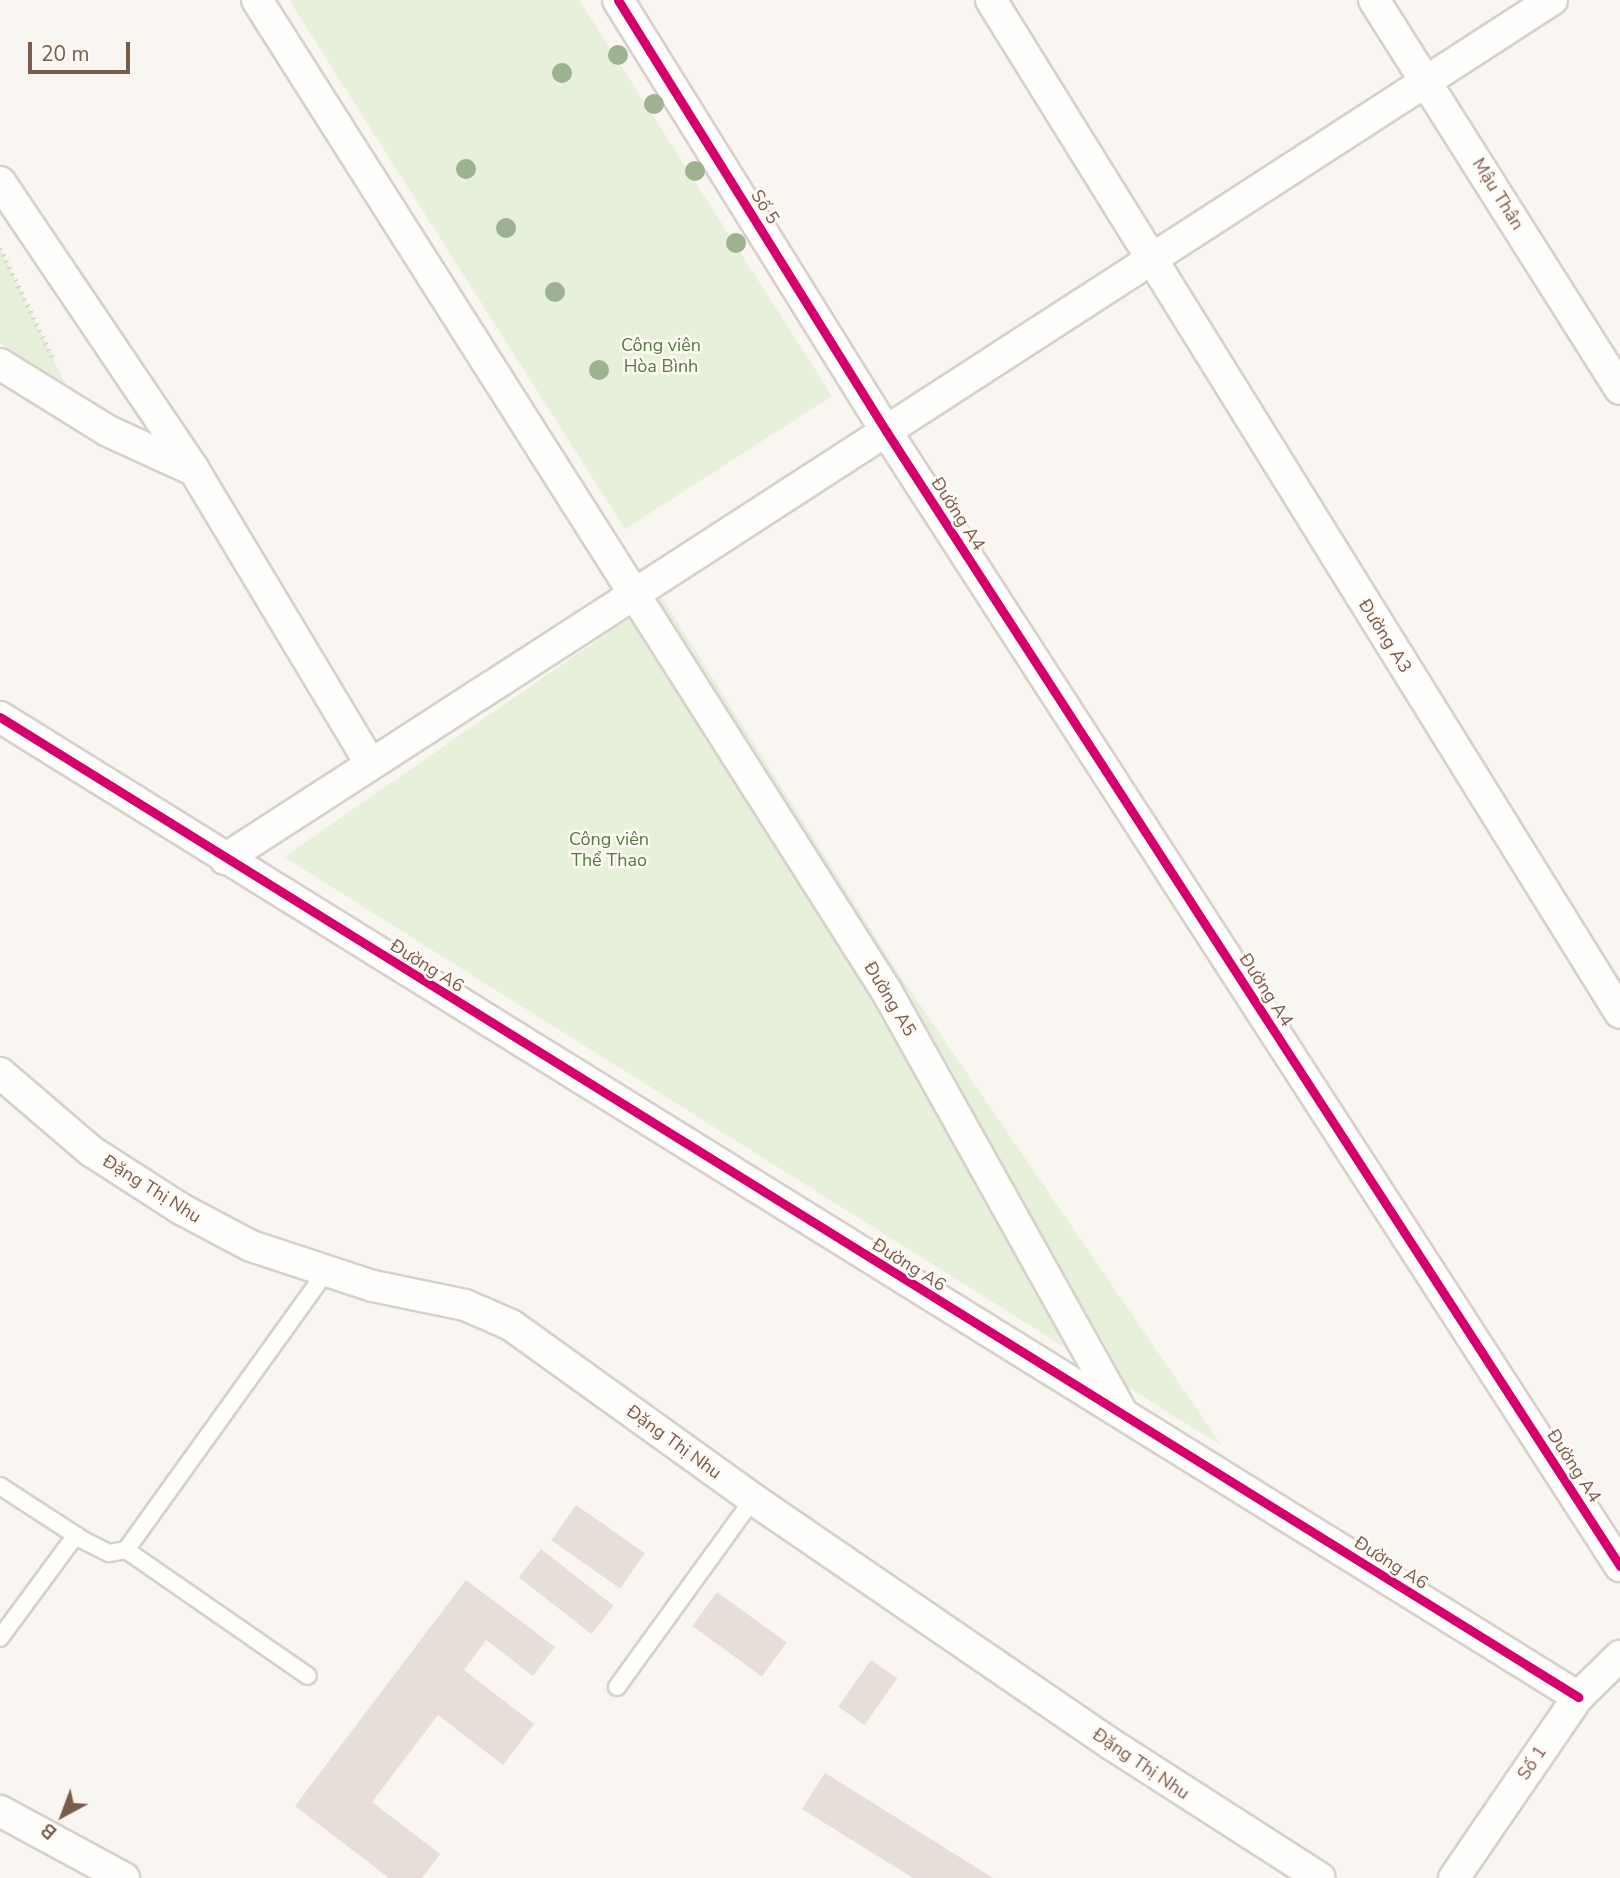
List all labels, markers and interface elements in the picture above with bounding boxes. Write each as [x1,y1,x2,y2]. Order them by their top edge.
scale bar [32,28,133,72]
text: 20 m [41,40,90,68]
street label: Mậu Thân [1468,154,1528,234]
street label: Số 5 [746,186,784,228]
park label: Công viên Hòa Bình [621,335,701,378]
street label: Đường A4 [926,473,990,555]
street label: Đường A3 [1354,595,1416,677]
park label: Công viên Thể Thao [569,829,649,872]
street label: Đường A6 [386,935,468,997]
street label: Đường A4 [1234,949,1298,1031]
street label: Đường A5 [859,958,921,1040]
street label: Đặng Thị Nhu [99,1150,205,1228]
street label: Đường A6 [868,1234,950,1296]
street label: Đặng Thị Nhu [622,1400,726,1484]
street label: Đường A4 [1542,1425,1606,1507]
street label: Đường A6 [1350,1532,1432,1594]
street label: Đặng Thị Nhu [1089,1724,1193,1804]
street label: Số 1 [1513,1742,1551,1784]
north arrow [28,1780,98,1850]
text: B [36,1817,63,1845]

